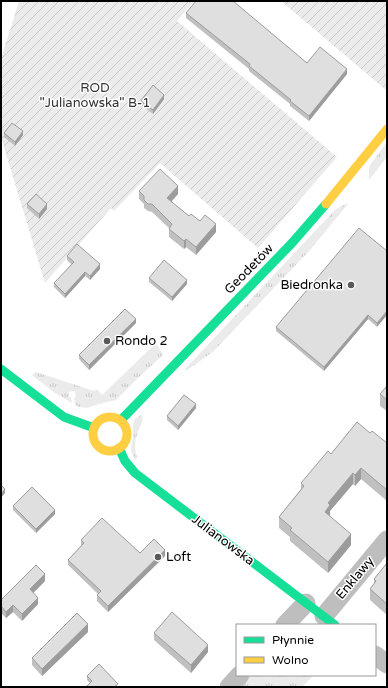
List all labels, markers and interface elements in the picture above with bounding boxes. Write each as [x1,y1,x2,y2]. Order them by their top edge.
park label: ROD "Julianowska" B-1 [40,80,150,111]
street label: Geodetów [221,241,277,297]
place label: Biedronka [280,277,343,293]
marker: Biedronka [346,280,356,290]
place label: Rondo 2 [115,333,168,349]
marker: Rondo 2 [102,336,112,346]
street label: Julianowska [189,511,257,569]
place label: Loft [166,549,191,565]
marker: Loft [153,552,163,562]
street label: Enklawy [333,553,377,603]
legend [236,624,376,676]
text: Płynnie [272,633,314,647]
text: Wolno [272,653,308,667]

